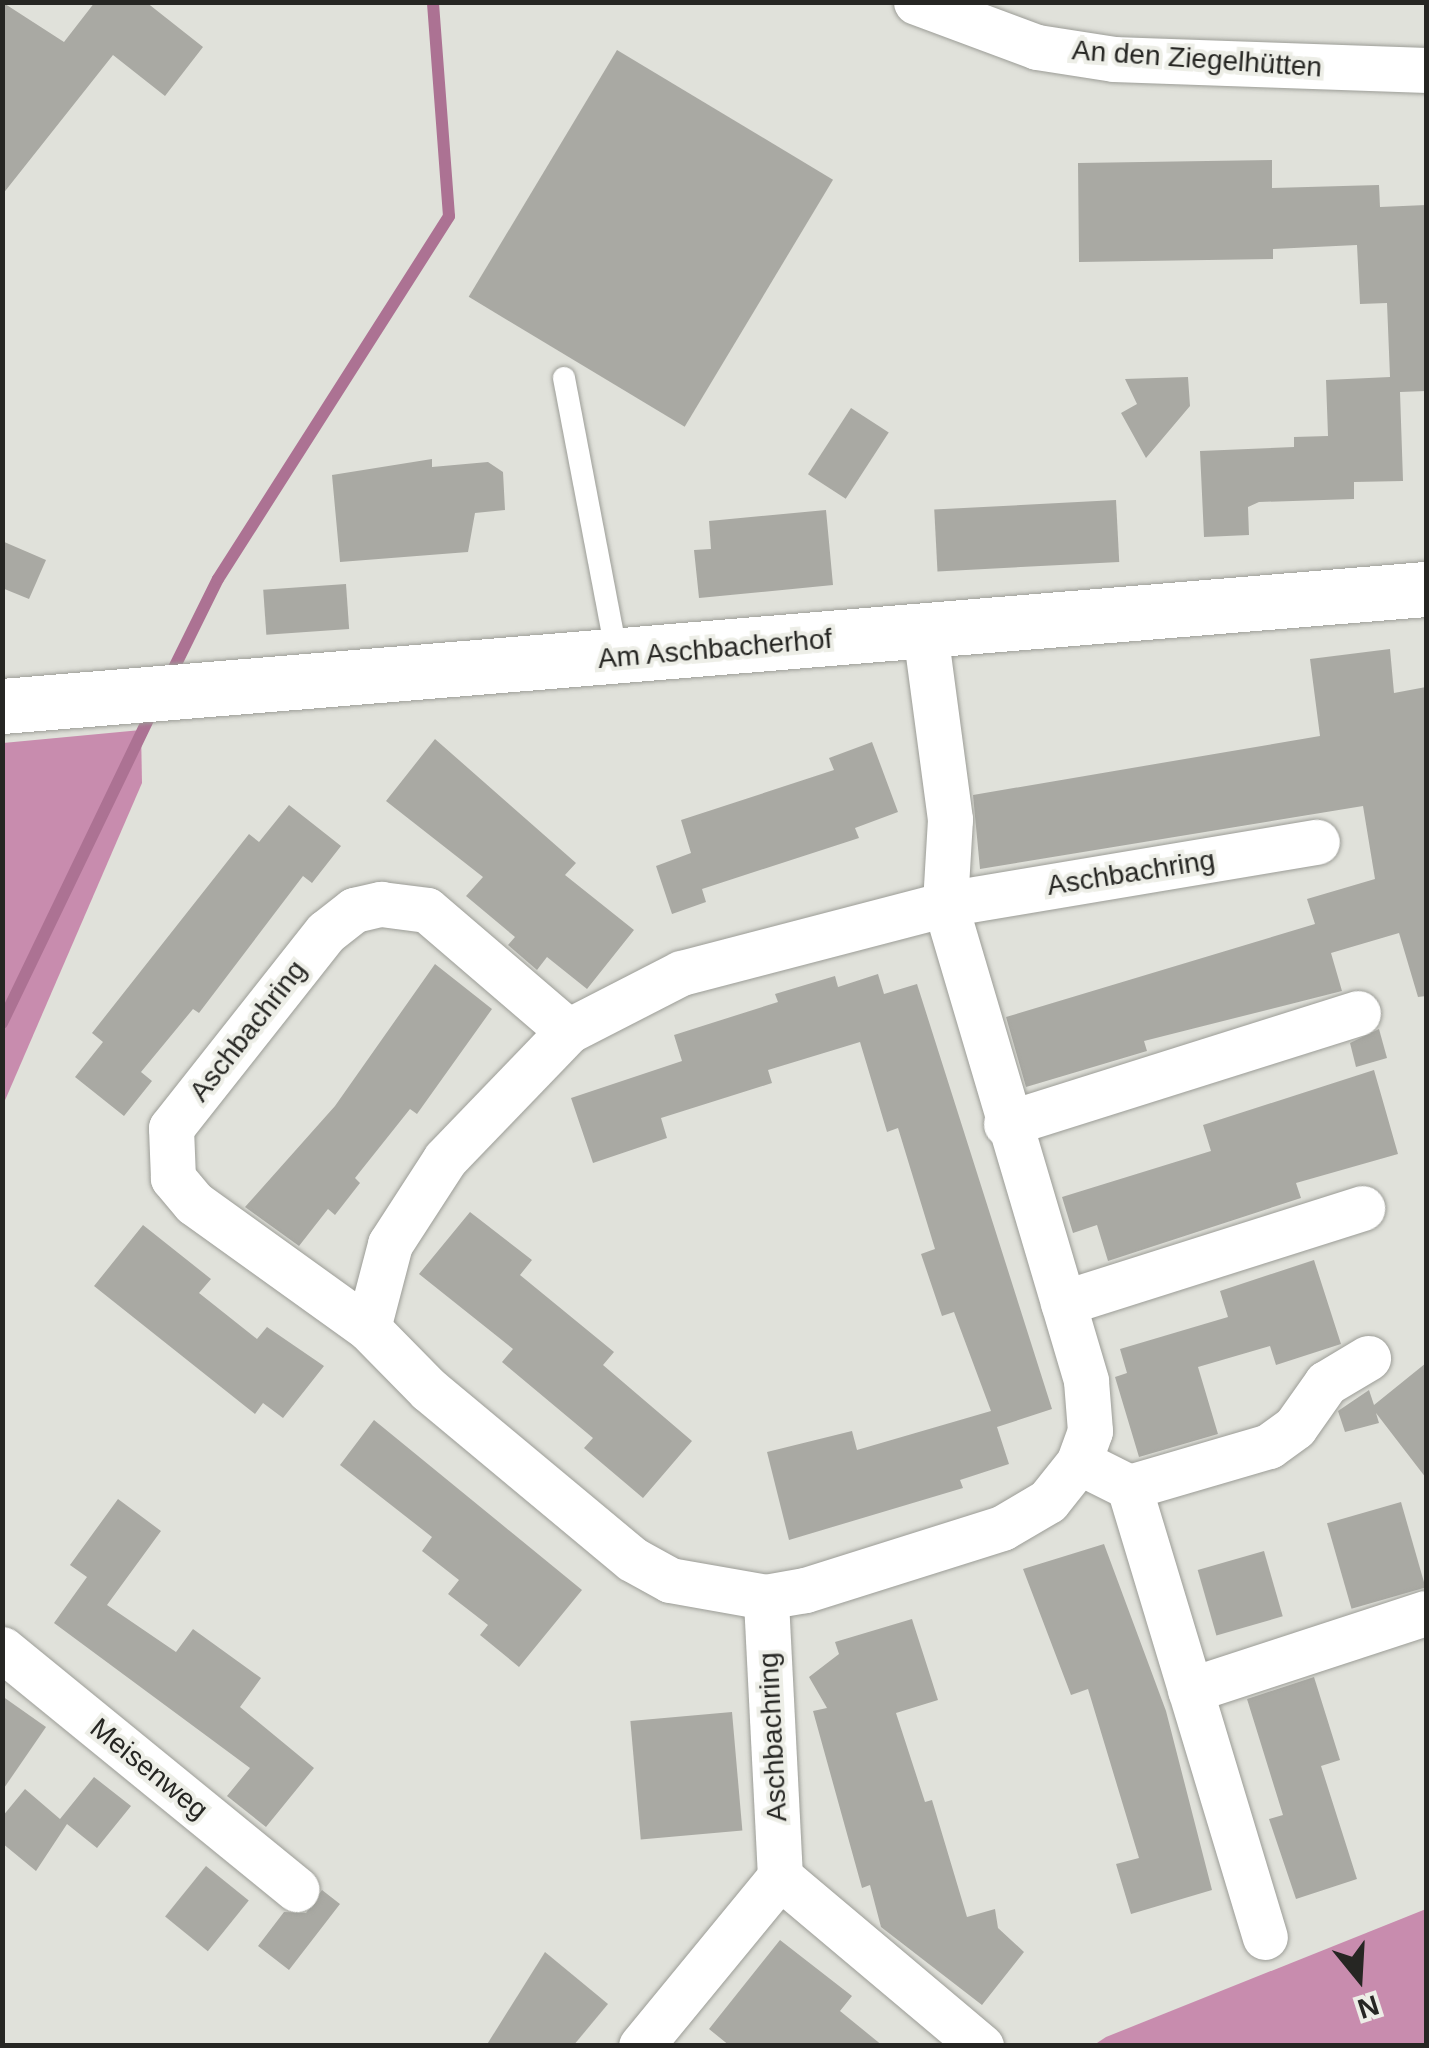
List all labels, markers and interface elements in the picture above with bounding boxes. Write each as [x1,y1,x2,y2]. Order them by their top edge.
street label: An den Ziegelhütten [1071,33,1323,85]
street label: Am Aschbacherhof [596,622,834,676]
street label: Aschbachring [1045,843,1217,903]
street label: Aschbachring [183,954,313,1108]
street label: Aschbachring [752,1651,794,1823]
street label: Meisenweg [83,1711,215,1827]
north arrow [1309,1928,1409,2028]
text: N [1354,1989,1383,2025]

